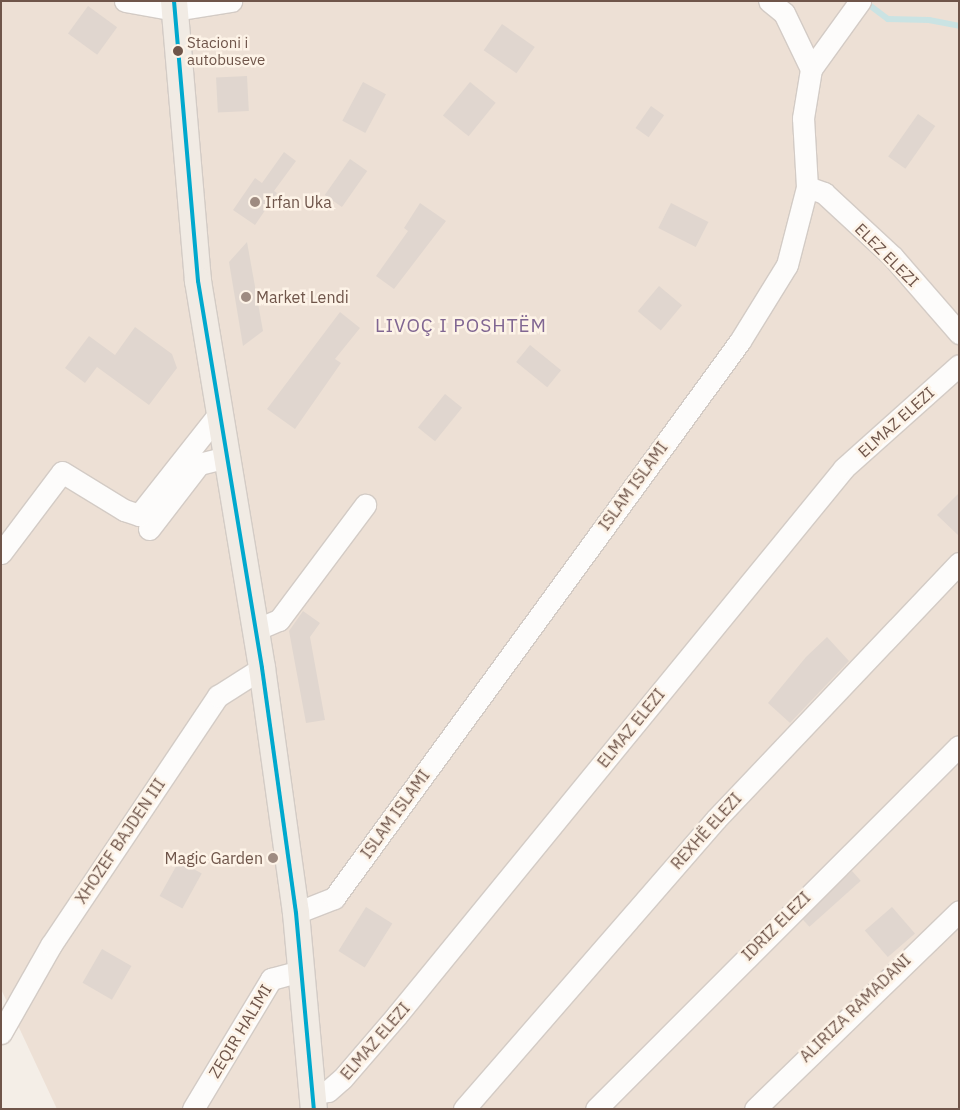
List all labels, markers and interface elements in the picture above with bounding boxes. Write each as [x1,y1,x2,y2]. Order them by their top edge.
place label: Stacioni i autobuseve [187,33,265,68]
marker: Stacioni i autobuseve [173,46,183,56]
place label: Irfan Uka [265,192,332,212]
marker: Irfan Uka [249,196,261,208]
street label: ELEZ ELEZI [851,219,923,291]
place label: Market Lendi [256,287,349,307]
marker: Market Lendi [240,291,252,303]
district label: LIVOÇ I POSHTËM [373,315,549,337]
street label: ELMAZ ELEZI [854,383,938,461]
street label: ISLAM ISLAMI [594,438,672,534]
street label: ELMAZ ELEZI [593,685,669,771]
street label: ISLAM ISLAMI [356,766,434,862]
street label: XHOZEF BAJDEN III [71,775,169,907]
street label: REXHË ELEZI [667,789,745,873]
place label: Magic Garden [165,848,263,868]
marker: Magic Garden [267,852,279,864]
street label: IDRIZ ELEZI [738,888,814,964]
street label: ALIRIZA RAMADANI [796,950,914,1066]
street label: ZEQIR HALIMI [205,981,275,1081]
street label: ELMAZ ELEZI [336,998,414,1084]

